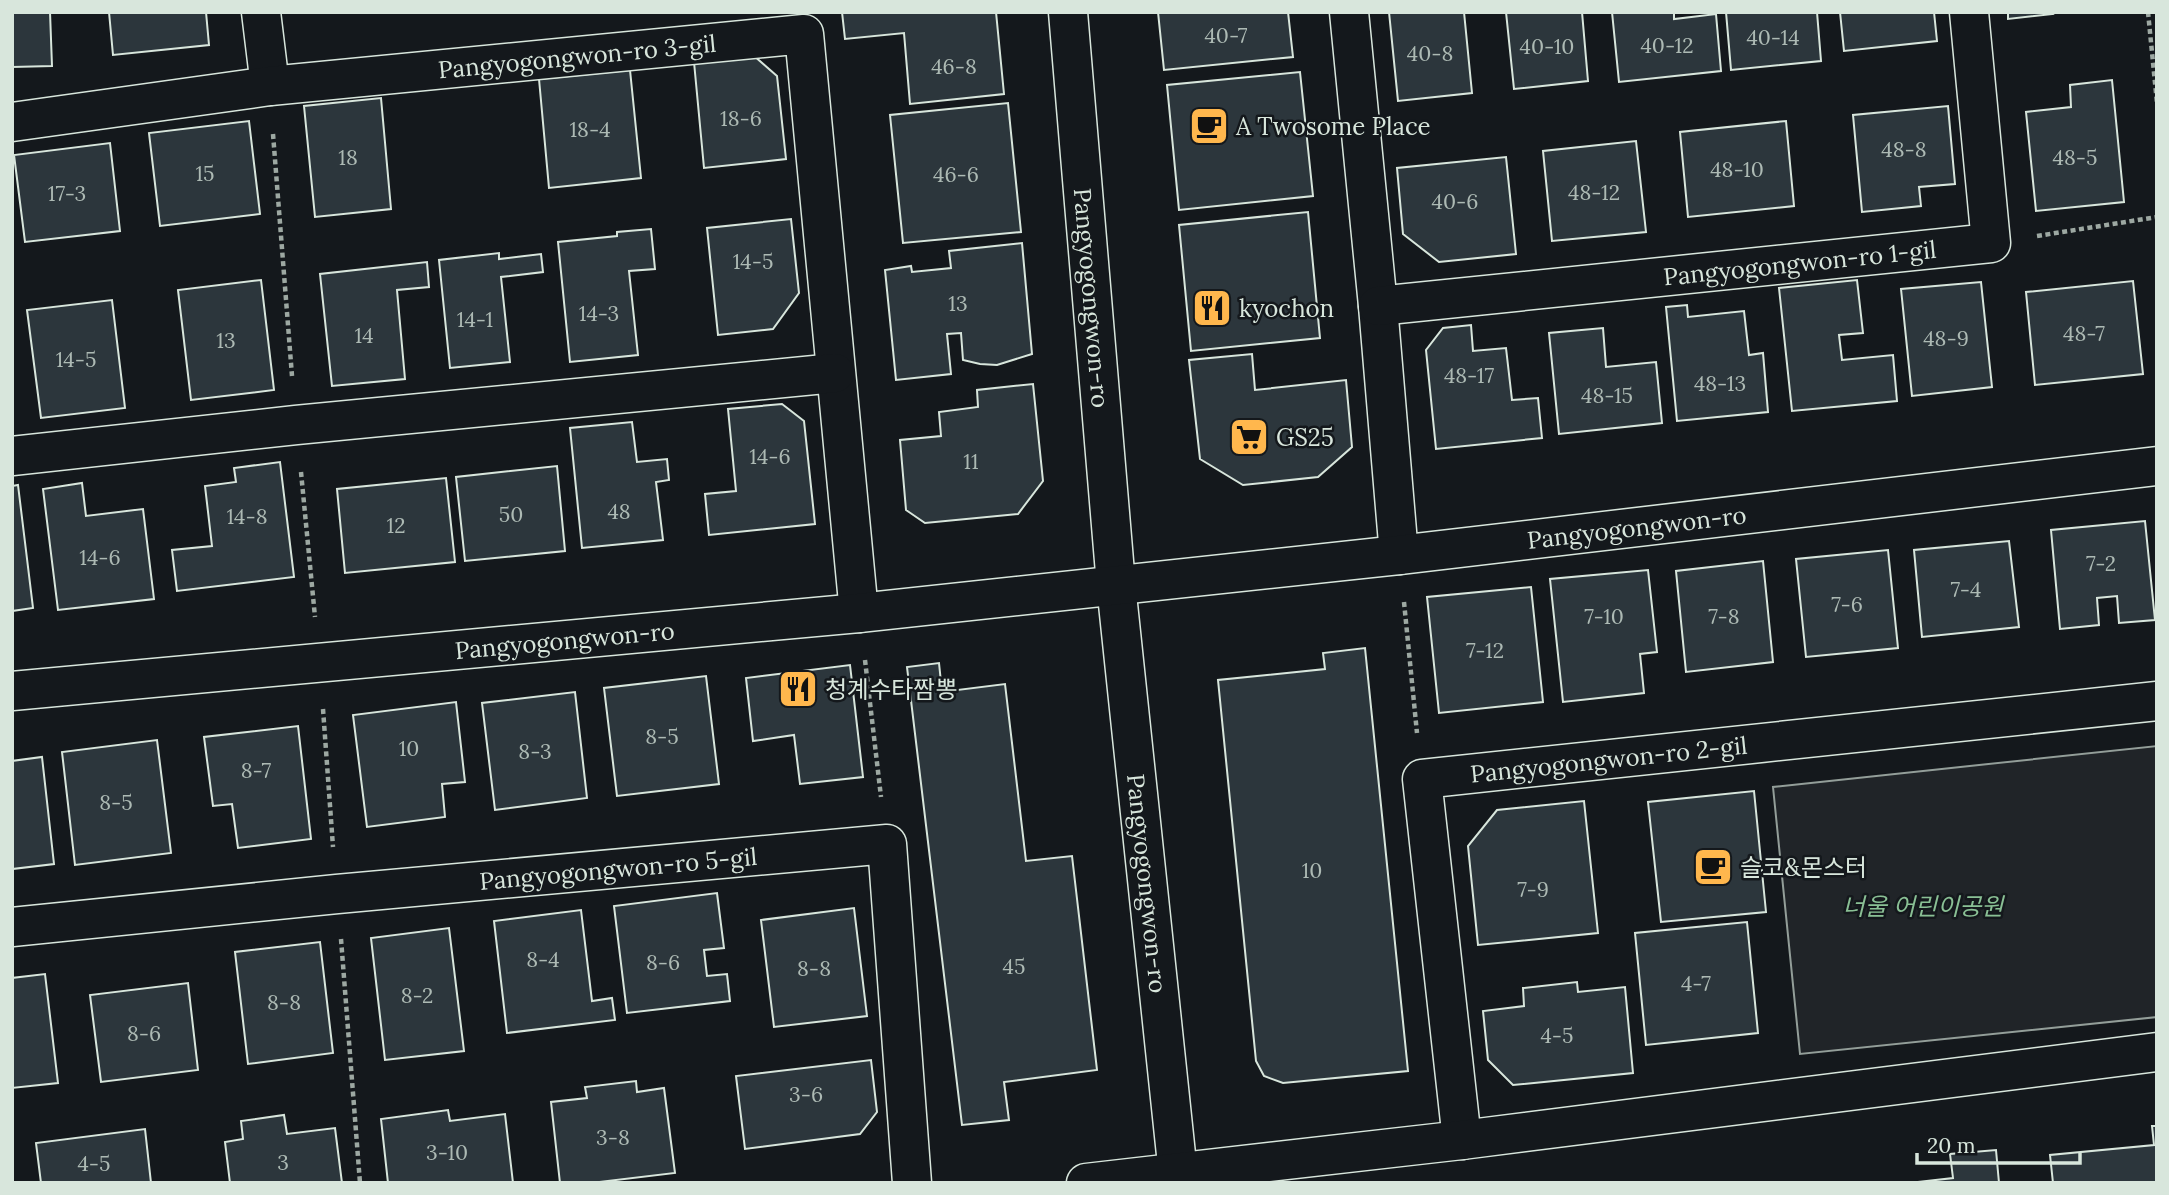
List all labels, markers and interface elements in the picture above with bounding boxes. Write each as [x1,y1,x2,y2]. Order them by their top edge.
house number: 40-7 [1204,22,1248,49]
house number: 40-14 [1746,24,1800,51]
street label: Pangyogongwon-ro 3-gil [437,27,717,85]
house number: 40-12 [1640,32,1694,59]
house number: 40-10 [1520,33,1574,60]
house number: 40-8 [1407,40,1453,67]
house number: 46-8 [931,53,977,80]
house number: 18-6 [720,105,762,132]
cafe icon: A Twosome Place [1188,105,1230,147]
place label: A Twosome Place [1235,111,1431,142]
house number: 18-4 [569,116,611,143]
house number: 48-8 [1881,136,1927,163]
house number: 18 [338,144,358,171]
house number: 48-5 [2053,144,2097,171]
house number: 48-10 [1710,156,1764,183]
house number: 15 [195,160,215,187]
house number: 46-6 [933,161,979,188]
house number: 48-12 [1568,179,1620,206]
house number: 17-3 [48,180,86,207]
street label: Pangyogongwon-ro [1067,187,1117,409]
house number: 40-6 [1432,188,1478,215]
street label: Pangyogongwon-ro 1-gil [1662,233,1938,292]
house number: 14-5 [733,248,773,275]
restaurant icon: kyochon [1191,287,1233,329]
house number: 13 [948,290,968,317]
place label: kyochon [1239,293,1334,324]
house number: 14-3 [579,300,619,327]
house number: 14-1 [457,306,493,333]
house number: 48-7 [2063,320,2105,347]
house number: 14 [354,322,374,349]
house number: 48-9 [1923,325,1969,352]
house number: 13 [216,327,236,354]
house number: 14-5 [56,346,96,373]
house number: 48-17 [1444,362,1494,389]
house number: 48-13 [1694,370,1746,397]
house number: 48-15 [1581,382,1633,409]
supermarket icon: GS25 [1228,416,1270,458]
place label: GS25 [1276,422,1334,453]
house number: 14-6 [749,443,791,470]
house number: 11 [963,448,979,475]
house number: 48 [607,498,631,525]
street label: Pangyogongwon-ro [1525,499,1748,555]
house number: 50 [499,501,523,528]
house number: 14-8 [226,503,268,530]
house number: 12 [387,512,405,539]
house number: 14-6 [79,544,121,571]
house number: 7-2 [2086,550,2116,577]
house number: 7-4 [1951,576,1981,603]
house number: 7-6 [1831,591,1863,618]
house number: 7-10 [1584,603,1624,630]
house number: 7-8 [1708,603,1740,630]
street label: Pangyogongwon-ro [453,615,676,666]
house number: 7-12 [1466,637,1504,664]
restaurant icon: 청계수타짬뽕 [777,668,819,710]
place label: 청계수타짬뽕 [825,674,957,705]
house number: 8-5 [645,723,679,750]
street label: Pangyogongwon-ro 2-gil [1469,729,1749,789]
house number: 10 [399,735,419,762]
house number: 8-3 [518,738,552,765]
house number: 8-7 [241,757,272,784]
street label: Pangyogongwon-ro [1120,772,1174,995]
house number: 8-5 [99,789,133,816]
street label: Pangyogongwon-ro 5-gil [478,840,758,896]
cafe icon: 슬코&몬스터 [1692,846,1734,888]
place label: 슬코&몬스터 [1740,852,1867,883]
house number: 10 [1302,857,1322,884]
house number: 7-9 [1517,876,1549,903]
park label: 너울 어린이공원 [1843,891,2005,922]
house number: 8-4 [526,946,560,973]
house number: 8-6 [646,949,680,976]
house number: 45 [1003,953,1025,980]
house number: 8-8 [797,955,831,982]
house number: 4-7 [1681,970,1711,997]
house number: 8-2 [401,982,433,1009]
house number: 8-8 [267,989,301,1016]
house number: 8-6 [127,1020,161,1047]
house number: 4-5 [1540,1022,1574,1049]
house number: 3-6 [789,1081,823,1108]
scale bar [1917,1122,2080,1166]
house number: 3-8 [596,1124,630,1151]
text: 20 m [1927,1132,1976,1159]
house number: 3-10 [426,1139,468,1166]
house number: 3 [277,1149,289,1176]
house number: 4-5 [77,1150,111,1177]

